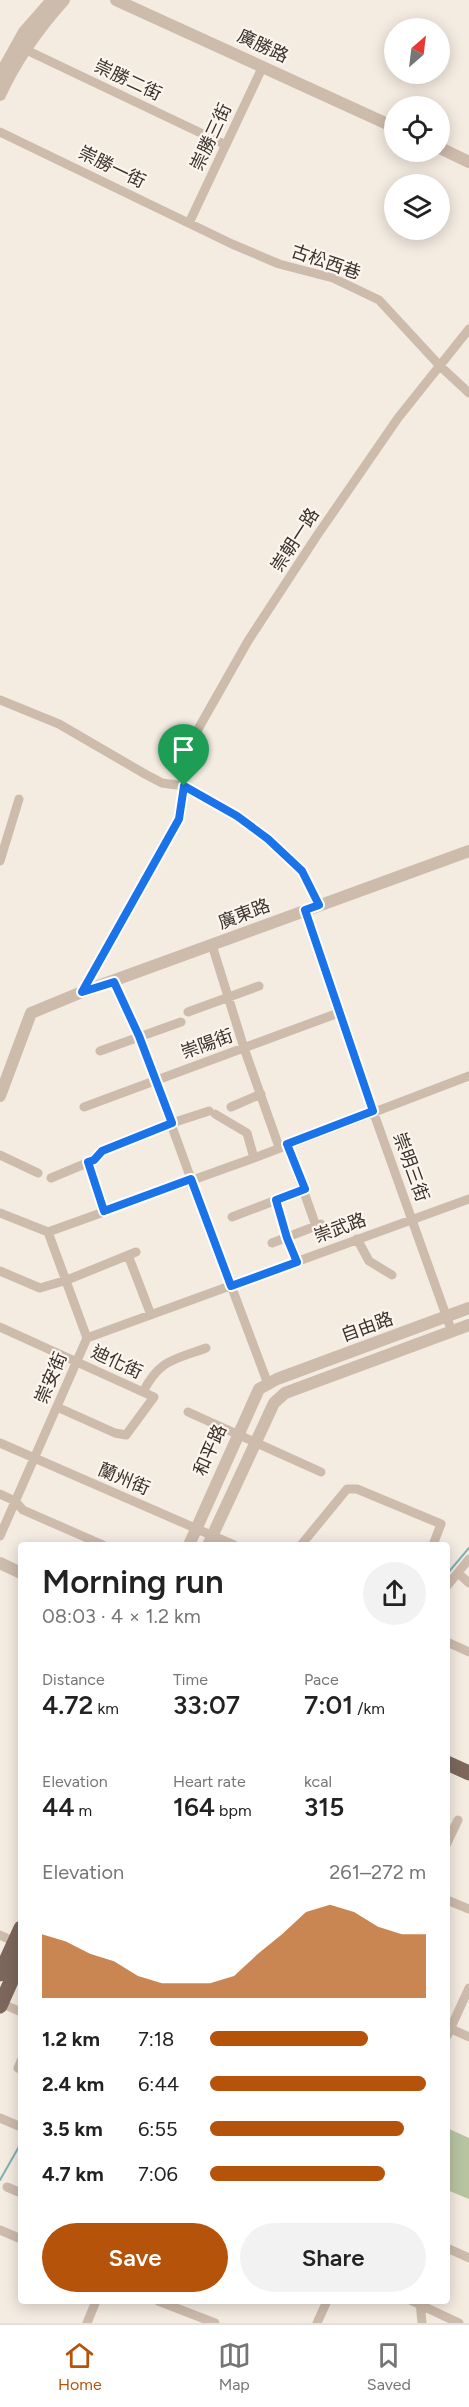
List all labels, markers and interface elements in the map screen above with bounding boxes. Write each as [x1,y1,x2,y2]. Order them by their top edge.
north arrow [384,18,450,84]
map controls [384,18,450,240]
street label: 廣勝路 [234,25,292,67]
street label: 崇勝二街 [91,55,165,105]
button: locate [384,96,450,162]
street label: 崇勝三街 [186,100,236,174]
street label: 崇勝一街 [75,141,149,193]
button: layers [384,174,450,240]
street label: 古松西巷 [288,240,364,284]
street label: 崇朝一路 [266,504,324,576]
pin [158,724,209,786]
icon: arrive [167,733,200,766]
street label: 廣東路 [215,894,273,934]
street label: 崇陽街 [178,1024,236,1064]
street label: 崇明三街 [388,1129,434,1205]
street label: 崇武路 [311,1208,369,1248]
street label: 自由路 [338,1307,396,1347]
street label: 迪化街 [88,1341,146,1383]
street label: 崇安街 [30,1349,72,1407]
street label: 和平路 [189,1421,231,1479]
street label: 蘭州街 [95,1458,153,1500]
text: Morning run [42,1562,224,1601]
button: share [363,1562,426,1625]
text: 08:03 · 4 × 1.2 km [42,1604,201,1628]
text: Distance [42,1670,105,1689]
text: Time [173,1670,208,1689]
text: Pace [304,1670,339,1689]
text: 4.72 [42,1689,93,1721]
text: 33:07 [173,1689,240,1721]
text: 7:01 [304,1689,353,1721]
text: km [93,1699,119,1718]
text: /km [353,1699,385,1718]
text: Elevation [42,1772,108,1791]
text: Heart rate [173,1772,246,1791]
text: kcal [304,1772,332,1791]
text: 44 [42,1791,75,1823]
text: 164 [173,1791,215,1823]
text: 315 [304,1791,344,1823]
text: m [75,1801,92,1820]
text: bpm [215,1801,252,1820]
text: Elevation [42,1860,124,1884]
text: 261–272 m [329,1860,426,1884]
text: 1.2 km [42,2027,100,2051]
text: 7:18 [138,2027,174,2051]
text: 2.4 km [42,2072,104,2096]
text: 6:44 [138,2072,179,2096]
text: 3.5 km [42,2117,103,2141]
text: 6:55 [138,2117,177,2141]
text: 4.7 km [42,2162,104,2186]
text: 7:06 [138,2162,178,2186]
button: Save [42,2223,228,2292]
button: Share [240,2223,426,2292]
tab: Home [58,2339,102,2394]
tab: Map [218,2339,251,2394]
tab: Saved [367,2339,411,2394]

